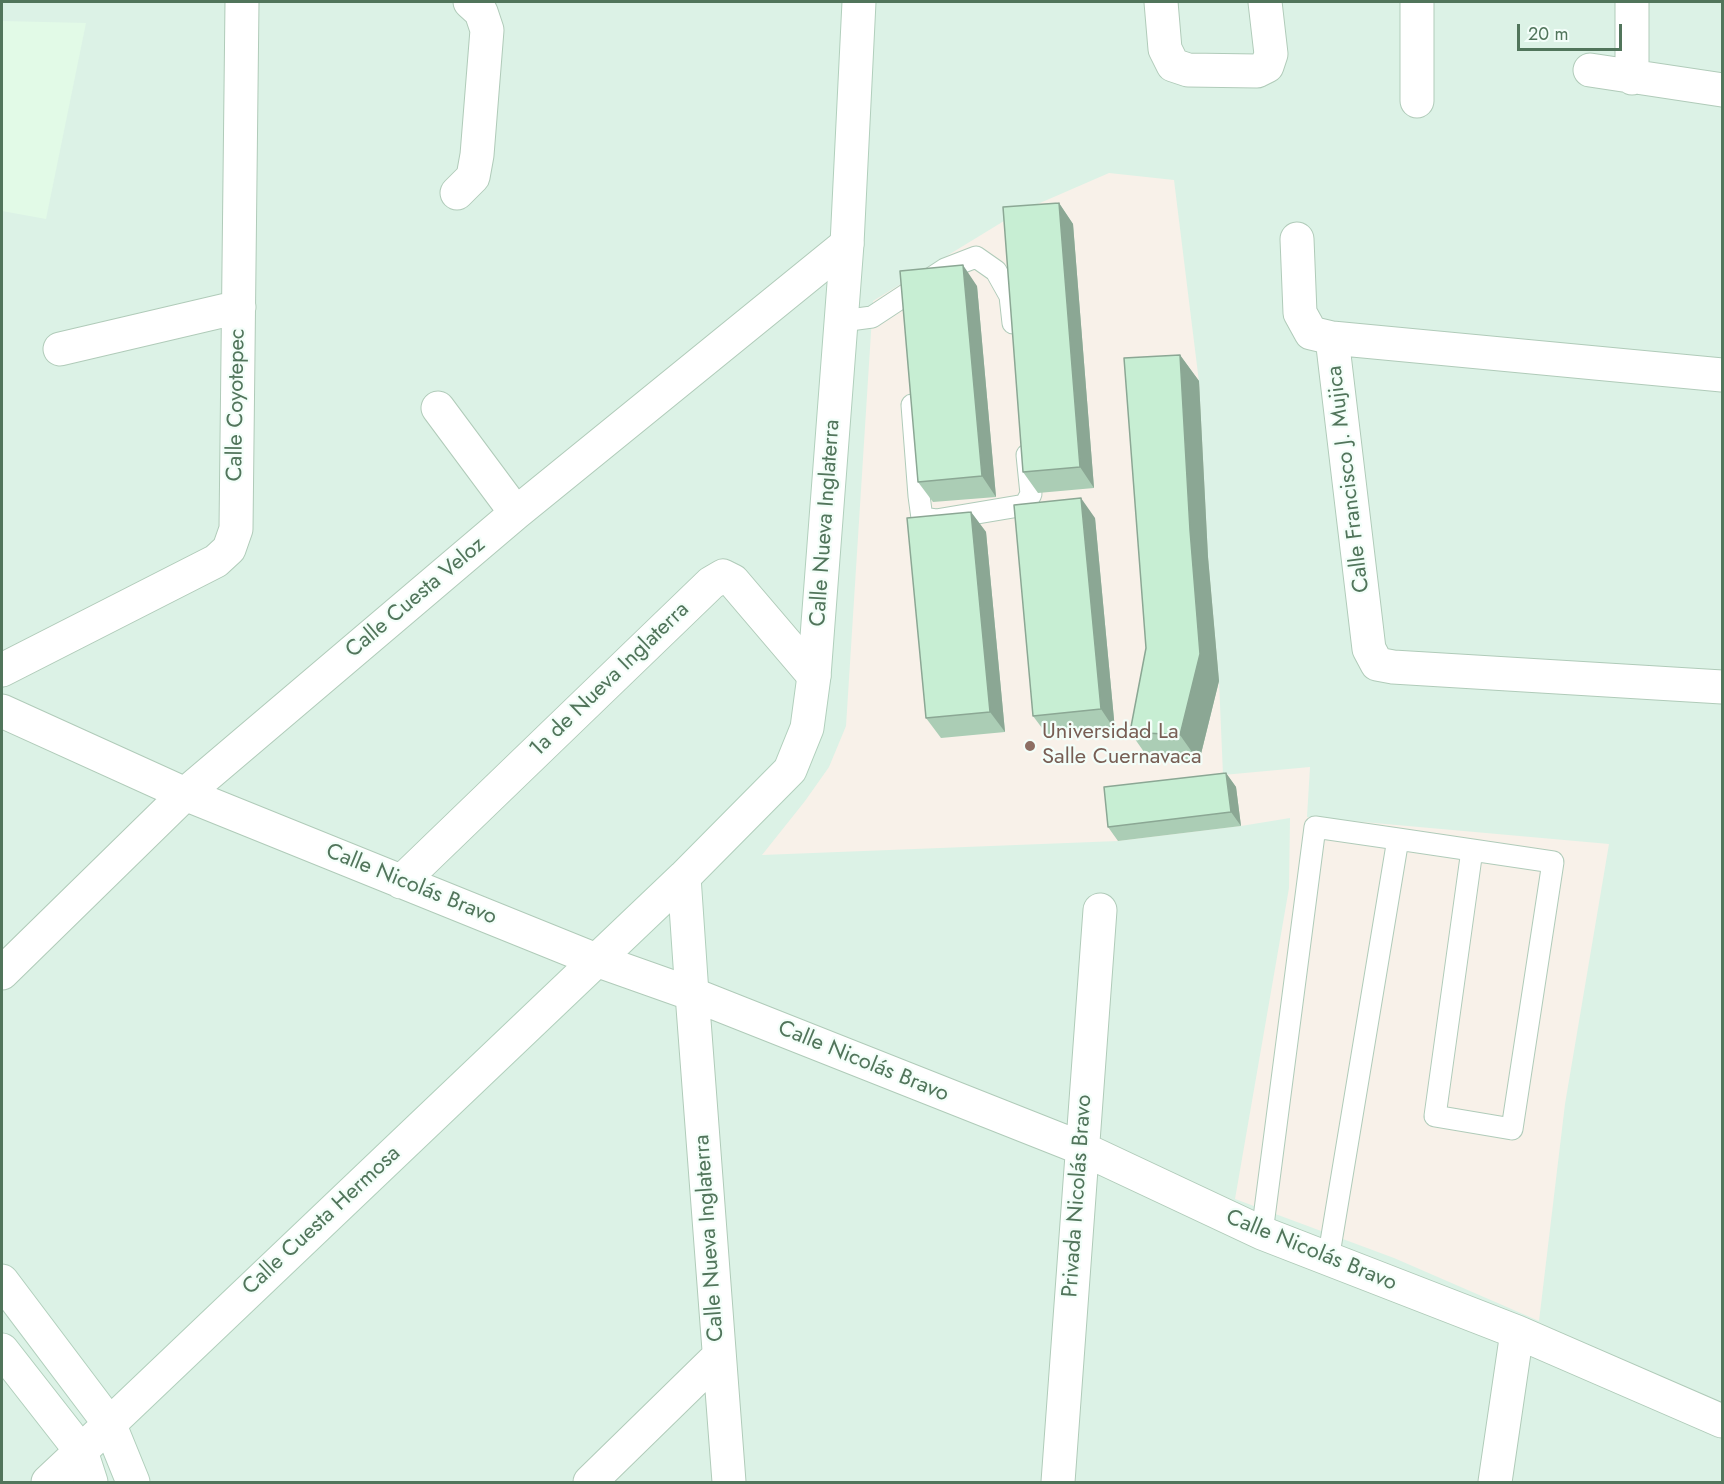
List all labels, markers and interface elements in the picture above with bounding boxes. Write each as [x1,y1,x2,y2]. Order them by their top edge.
scale bar [1520,12,1625,50]
text: 20 m [1528,21,1568,47]
street label: Calle Coyotepec [222,328,252,482]
street label: Calle Francisco J. Mujica [1322,364,1376,594]
street label: Calle Nueva Inglaterra [806,419,846,627]
street label: Calle Cuesta Veloz [341,532,491,664]
street label: 1a de Nueva Inglaterra [525,597,695,763]
place label: Universidad La Salle Cuernavaca [1042,720,1202,772]
marker: Universidad La Salle Cuernavaca [1023,739,1037,753]
street label: Calle Nicolás Bravo [322,839,500,931]
street label: Calle Nicolás Bravo [774,1016,952,1108]
street label: Privada Nicolás Bravo [1058,1094,1098,1298]
street label: Calle Nueva Inglaterra [690,1134,730,1342]
street label: Calle Cuesta Hermosa [238,1141,406,1301]
street label: Calle Nicolás Bravo [1222,1205,1400,1297]

